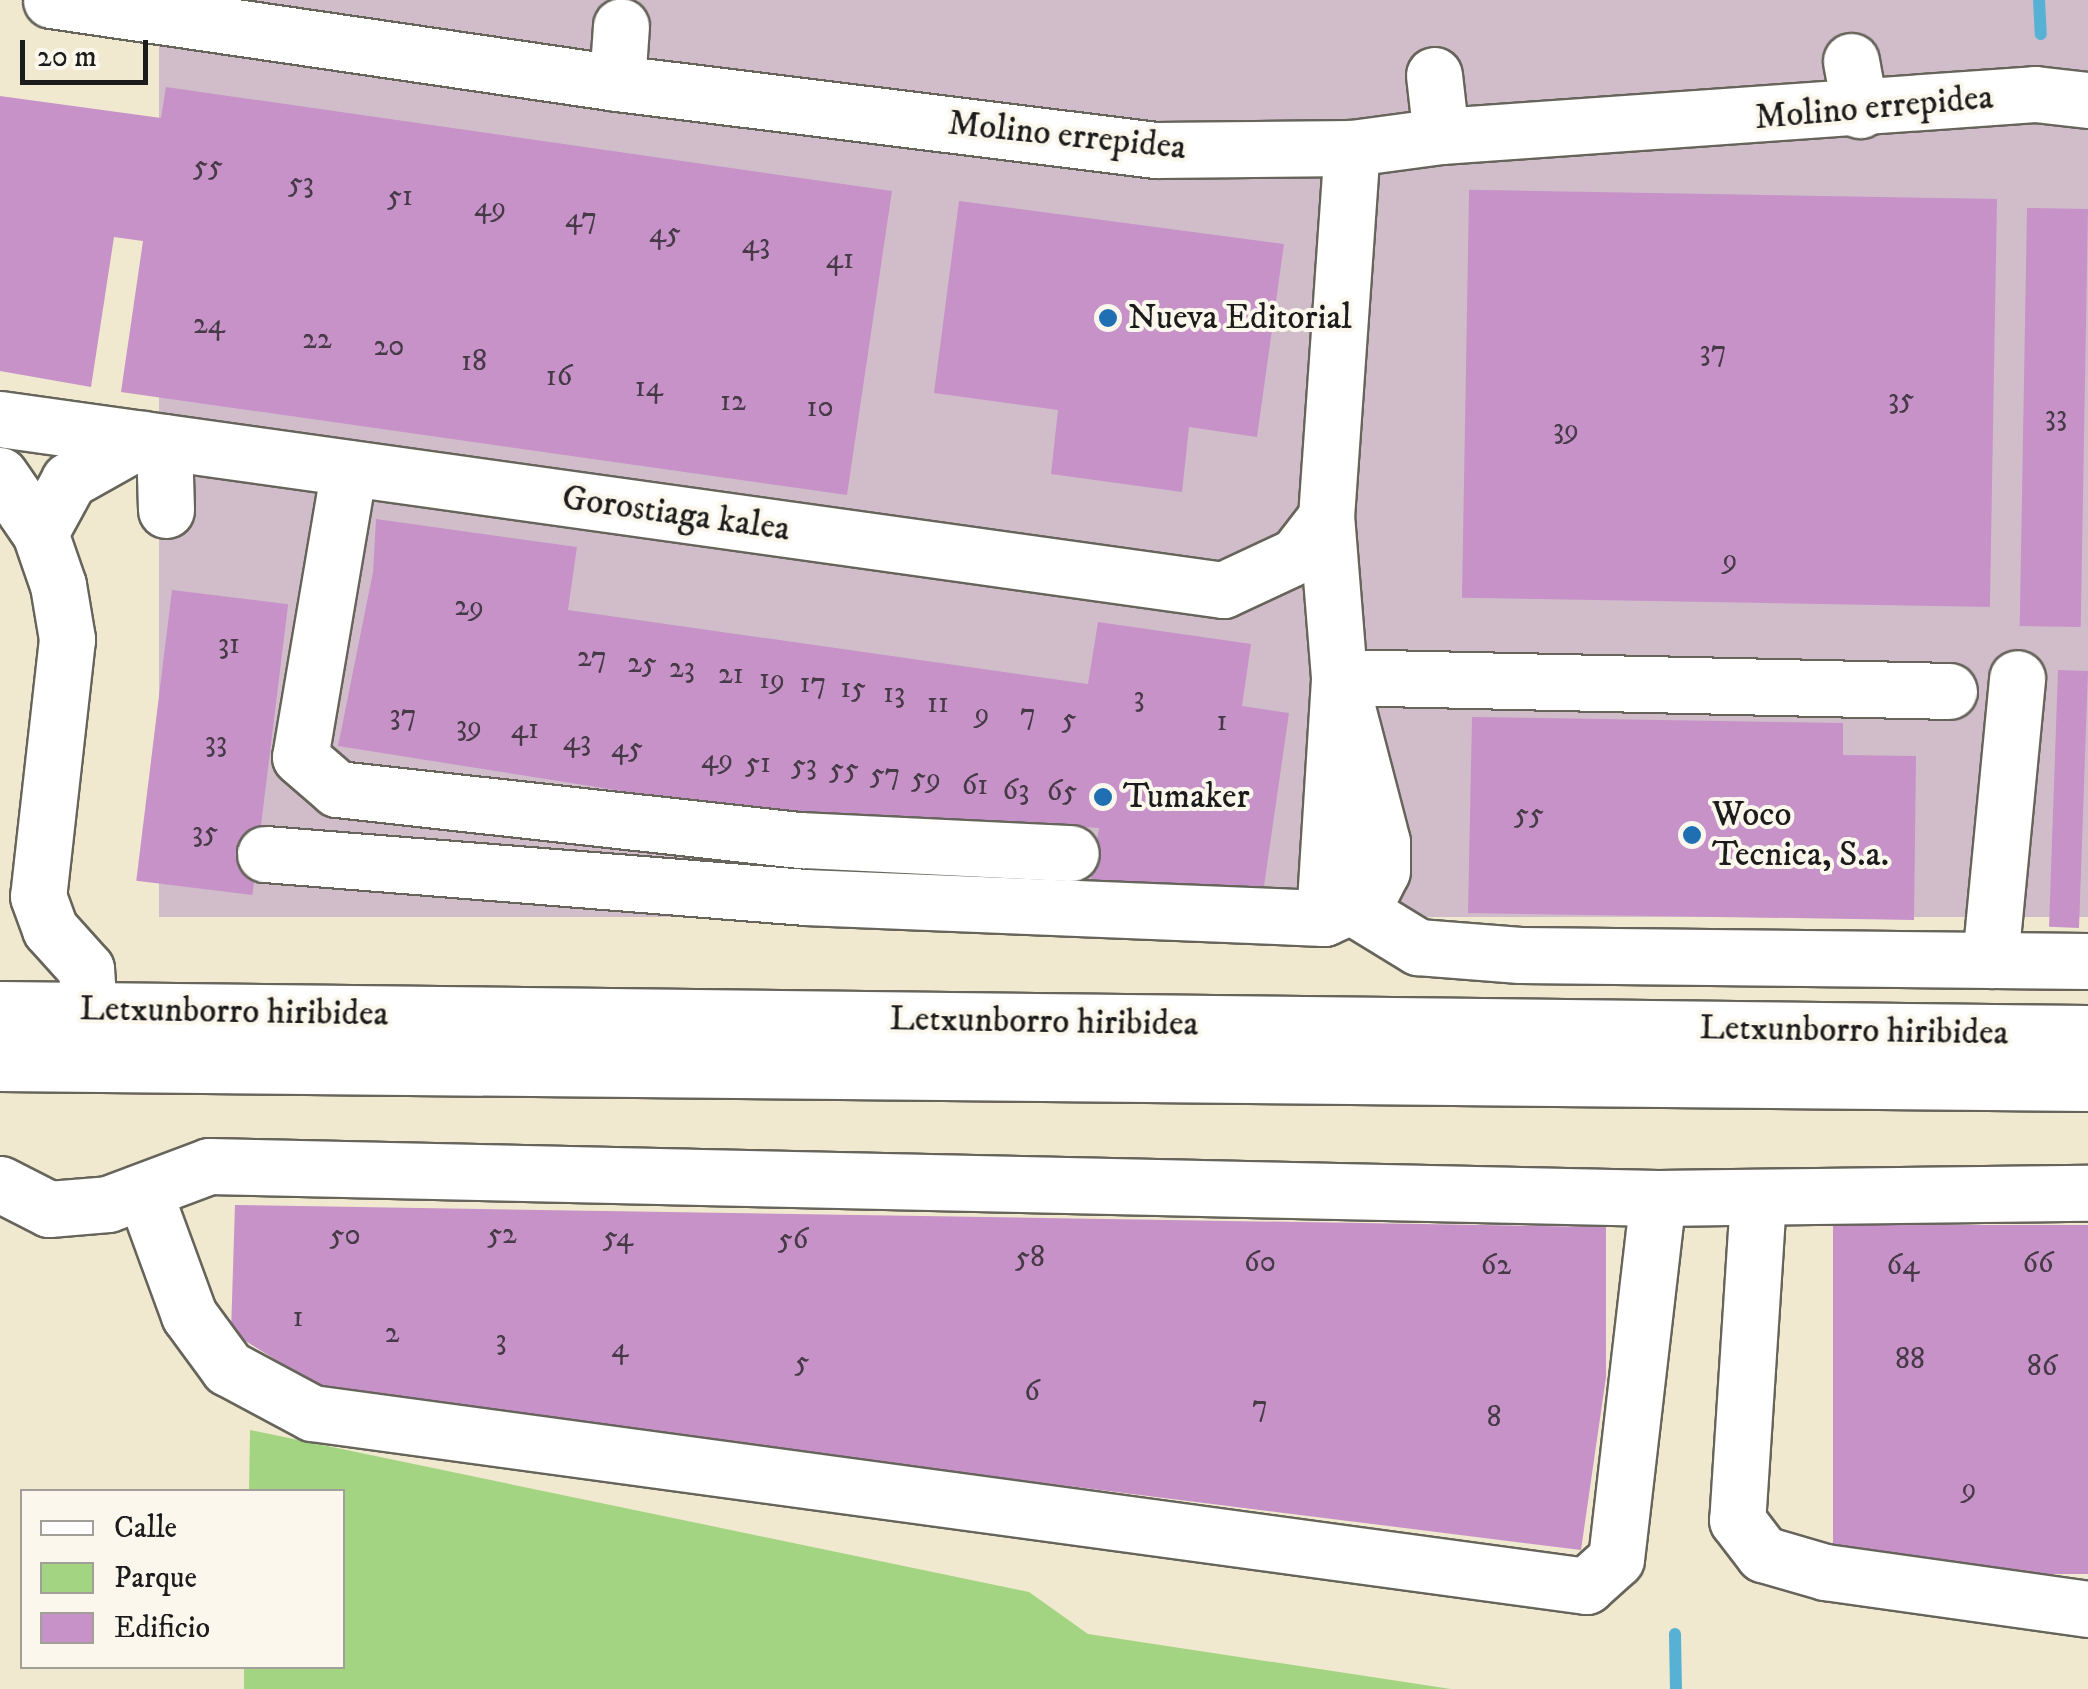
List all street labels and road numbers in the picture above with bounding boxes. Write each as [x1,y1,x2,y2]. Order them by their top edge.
street label: Molino errepidea [1753,77,1995,139]
street label: Molino errepidea [946,103,1188,169]
street label: Gorostiaga kalea [559,477,793,551]
street label: Letxunborro hiribidea [79,988,389,1036]
street label: Letxunborro hiribidea [889,998,1199,1046]
street label: Letxunborro hiribidea [1699,1007,2009,1055]

